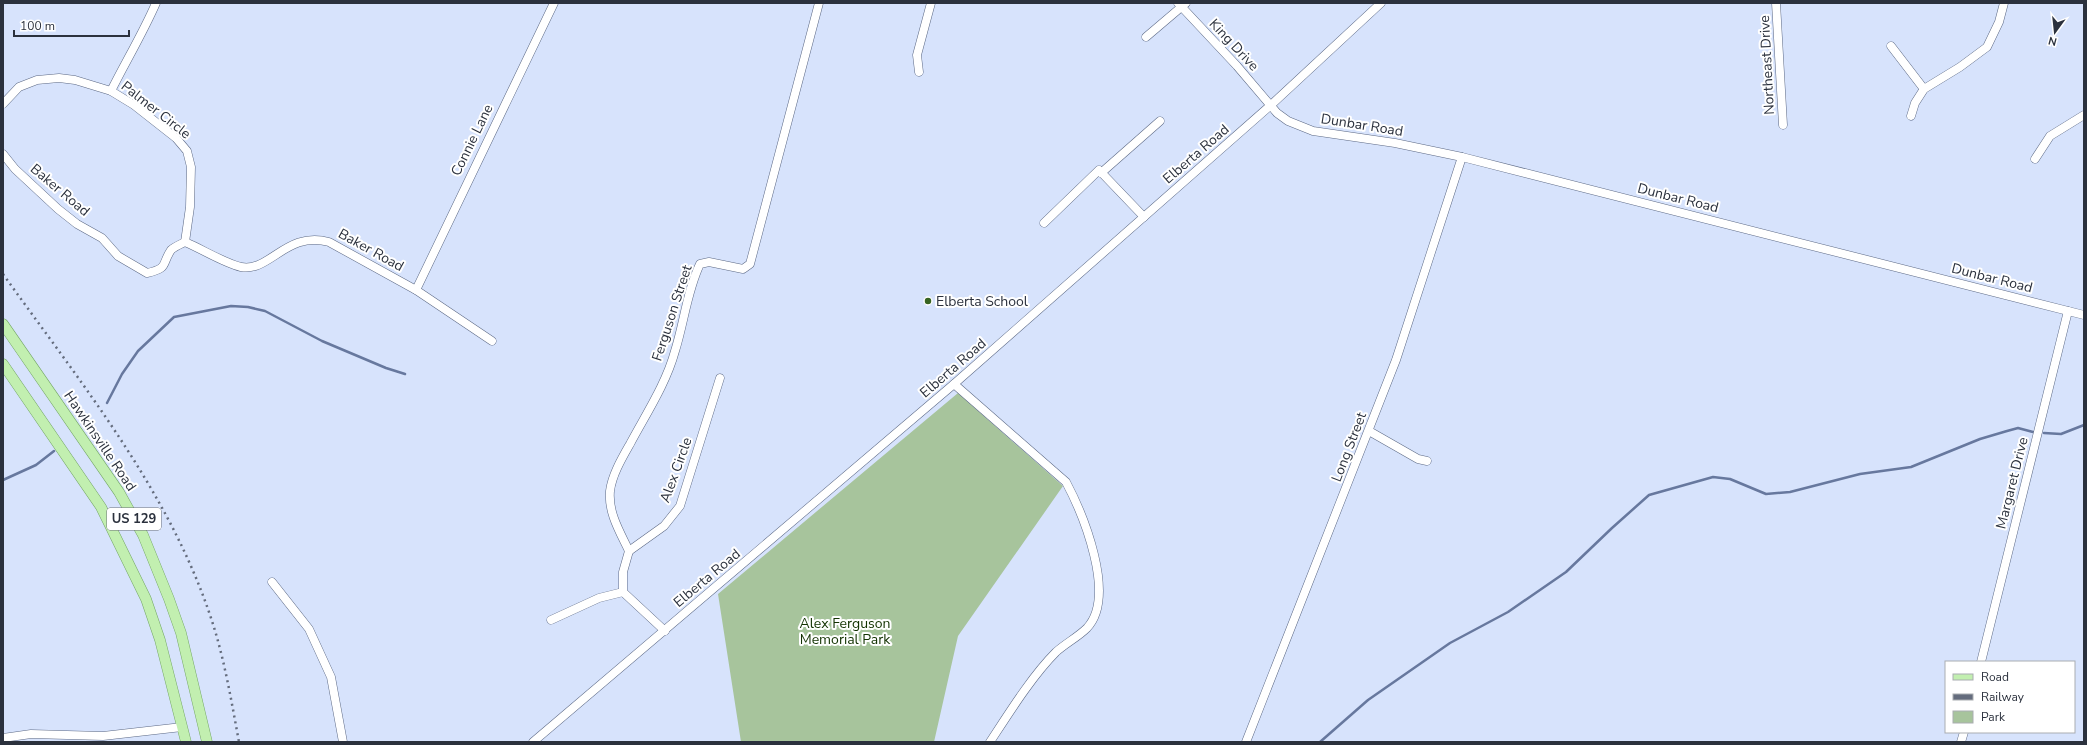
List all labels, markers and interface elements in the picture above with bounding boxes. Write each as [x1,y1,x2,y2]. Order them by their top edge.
scale bar [14,12,129,38]
north arrow [2035,12,2075,52]
street label: King Drive [1205,15,1263,75]
street label: Northeast Drive [1755,15,1779,115]
text: 100 m [20,18,55,34]
text: N [2047,33,2058,49]
street label: Palmer Circle [117,77,195,143]
street label: Connie Lane [447,101,497,179]
street label: Dunbar Road [1320,109,1404,141]
street label: Elberta Road [1159,120,1233,188]
street label: Baker Road [26,159,94,221]
street label: Dunbar Road [1635,179,1721,217]
street label: Baker Road [335,224,407,276]
street label: Dunbar Road [1949,259,2035,297]
street label: Ferguson Street [647,262,697,364]
place label: Elberta School [936,292,1029,311]
marker: Elberta School [923,296,933,306]
street label: Elberta Road [916,334,990,402]
street label: Hawkinsville Road [59,387,141,495]
street label: Long Street [1327,409,1371,485]
street label: Alex Circle [655,435,697,505]
street label: Margaret Drive [1991,435,2033,531]
road number: US 129 [107,508,161,530]
street label: Elberta Road [670,544,744,612]
park label: Alex Ferguson Memorial Park [800,614,891,649]
legend [1945,661,2075,733]
text: Road [1981,669,2009,685]
text: Railway [1981,689,2025,705]
text: Park [1981,709,2006,725]

